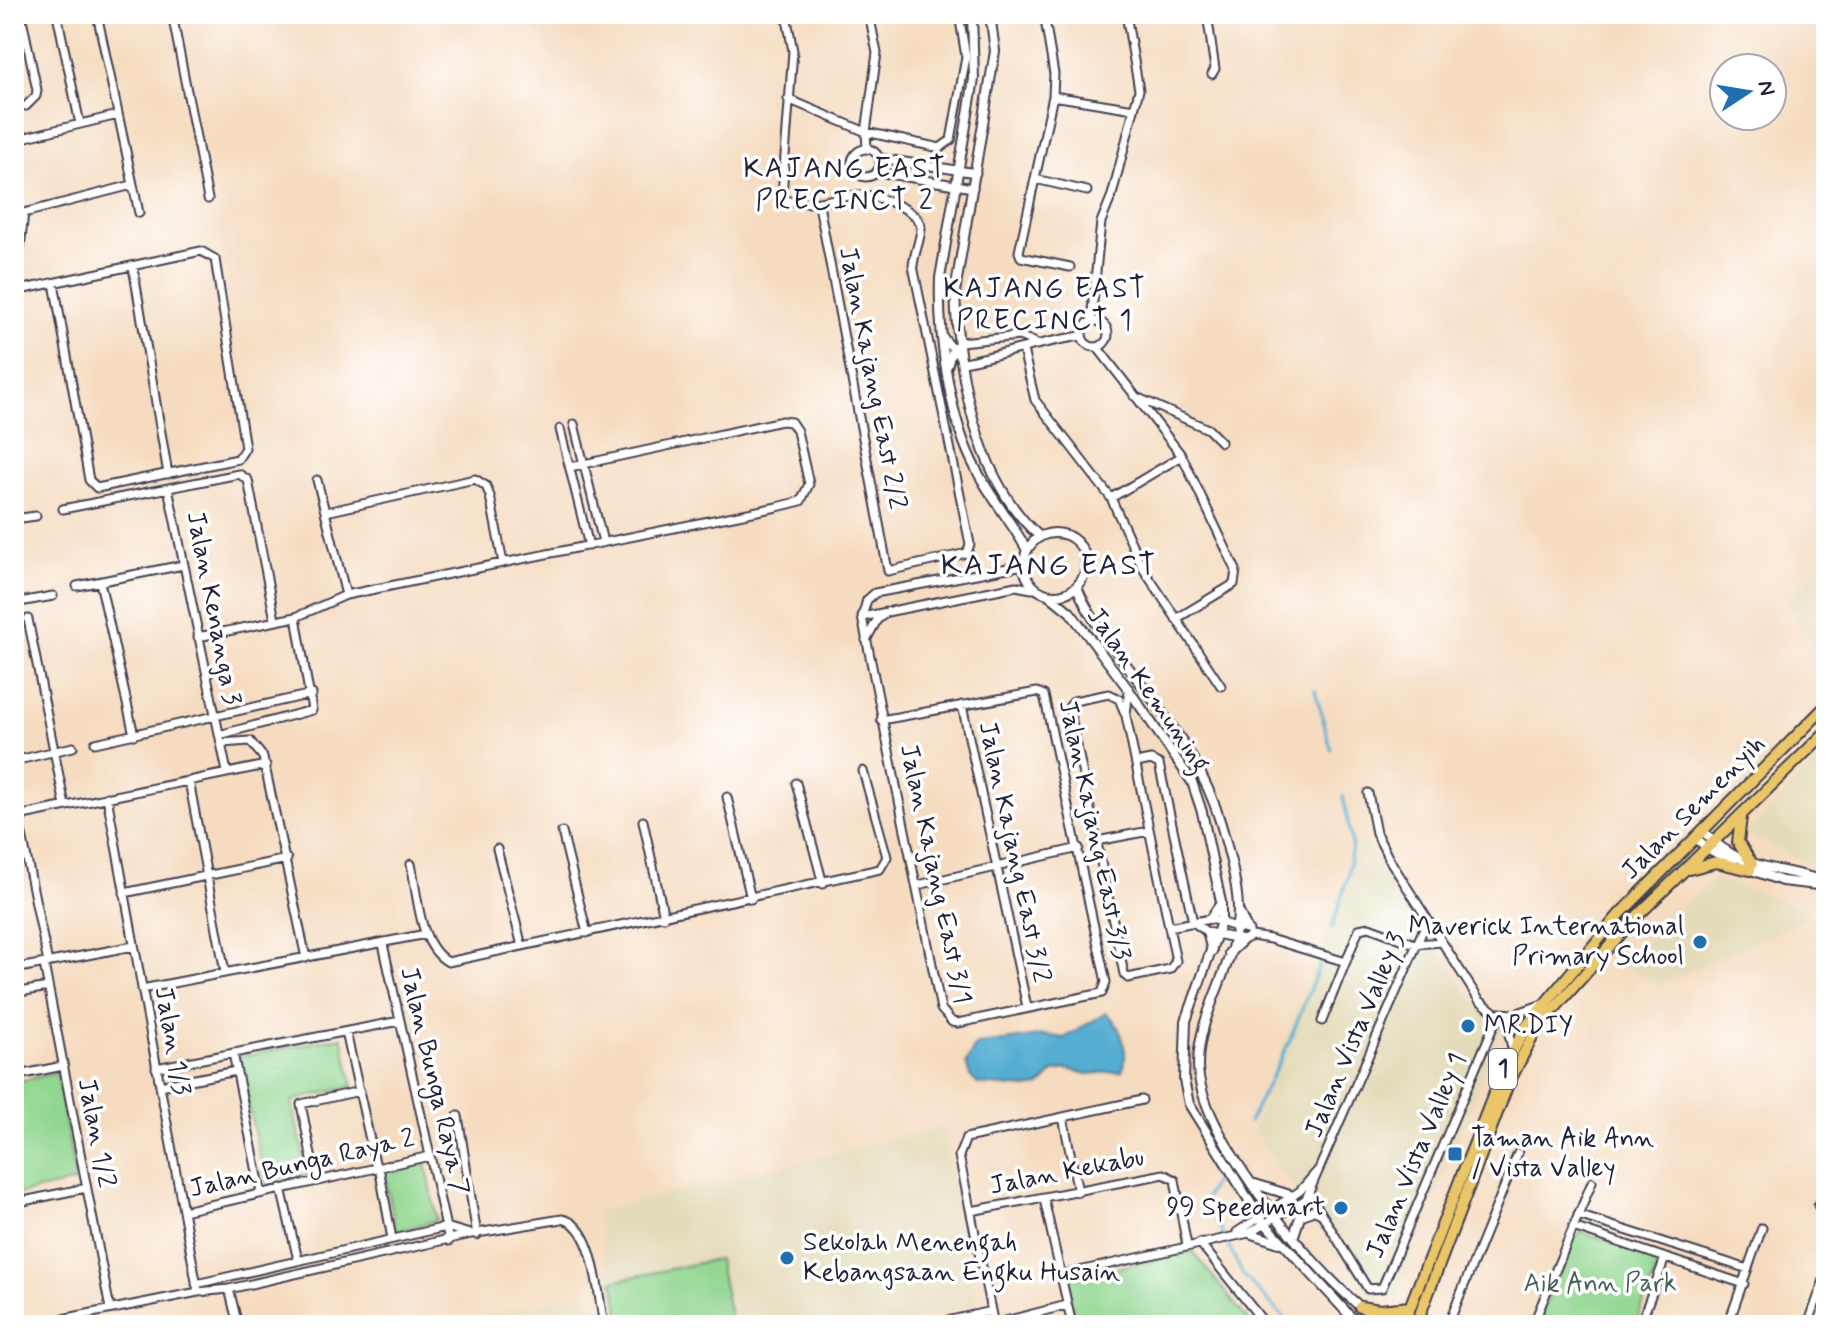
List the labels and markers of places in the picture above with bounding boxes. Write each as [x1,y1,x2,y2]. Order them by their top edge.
place label: Maverick International Primary School [1408,910,1684,974]
marker: Maverick International Primary School [1691,933,1709,951]
place label: MR.DIY [1484,1009,1573,1043]
marker: MR.DIY [1459,1017,1477,1035]
place label: Taman Aik Ann / Vista Valley [1471,1122,1654,1186]
marker: Taman Aik Ann / Vista Valley [1446,1145,1464,1163]
place label: 99 Speedmart [1167,1191,1325,1225]
marker: 99 Speedmart [1332,1199,1350,1217]
place label: Sekolah Menengah Kebangsaan Engku Husain [803,1226,1120,1293]
marker: Sekolah Menengah Kebangsaan Engku Husain [778,1249,796,1267]

